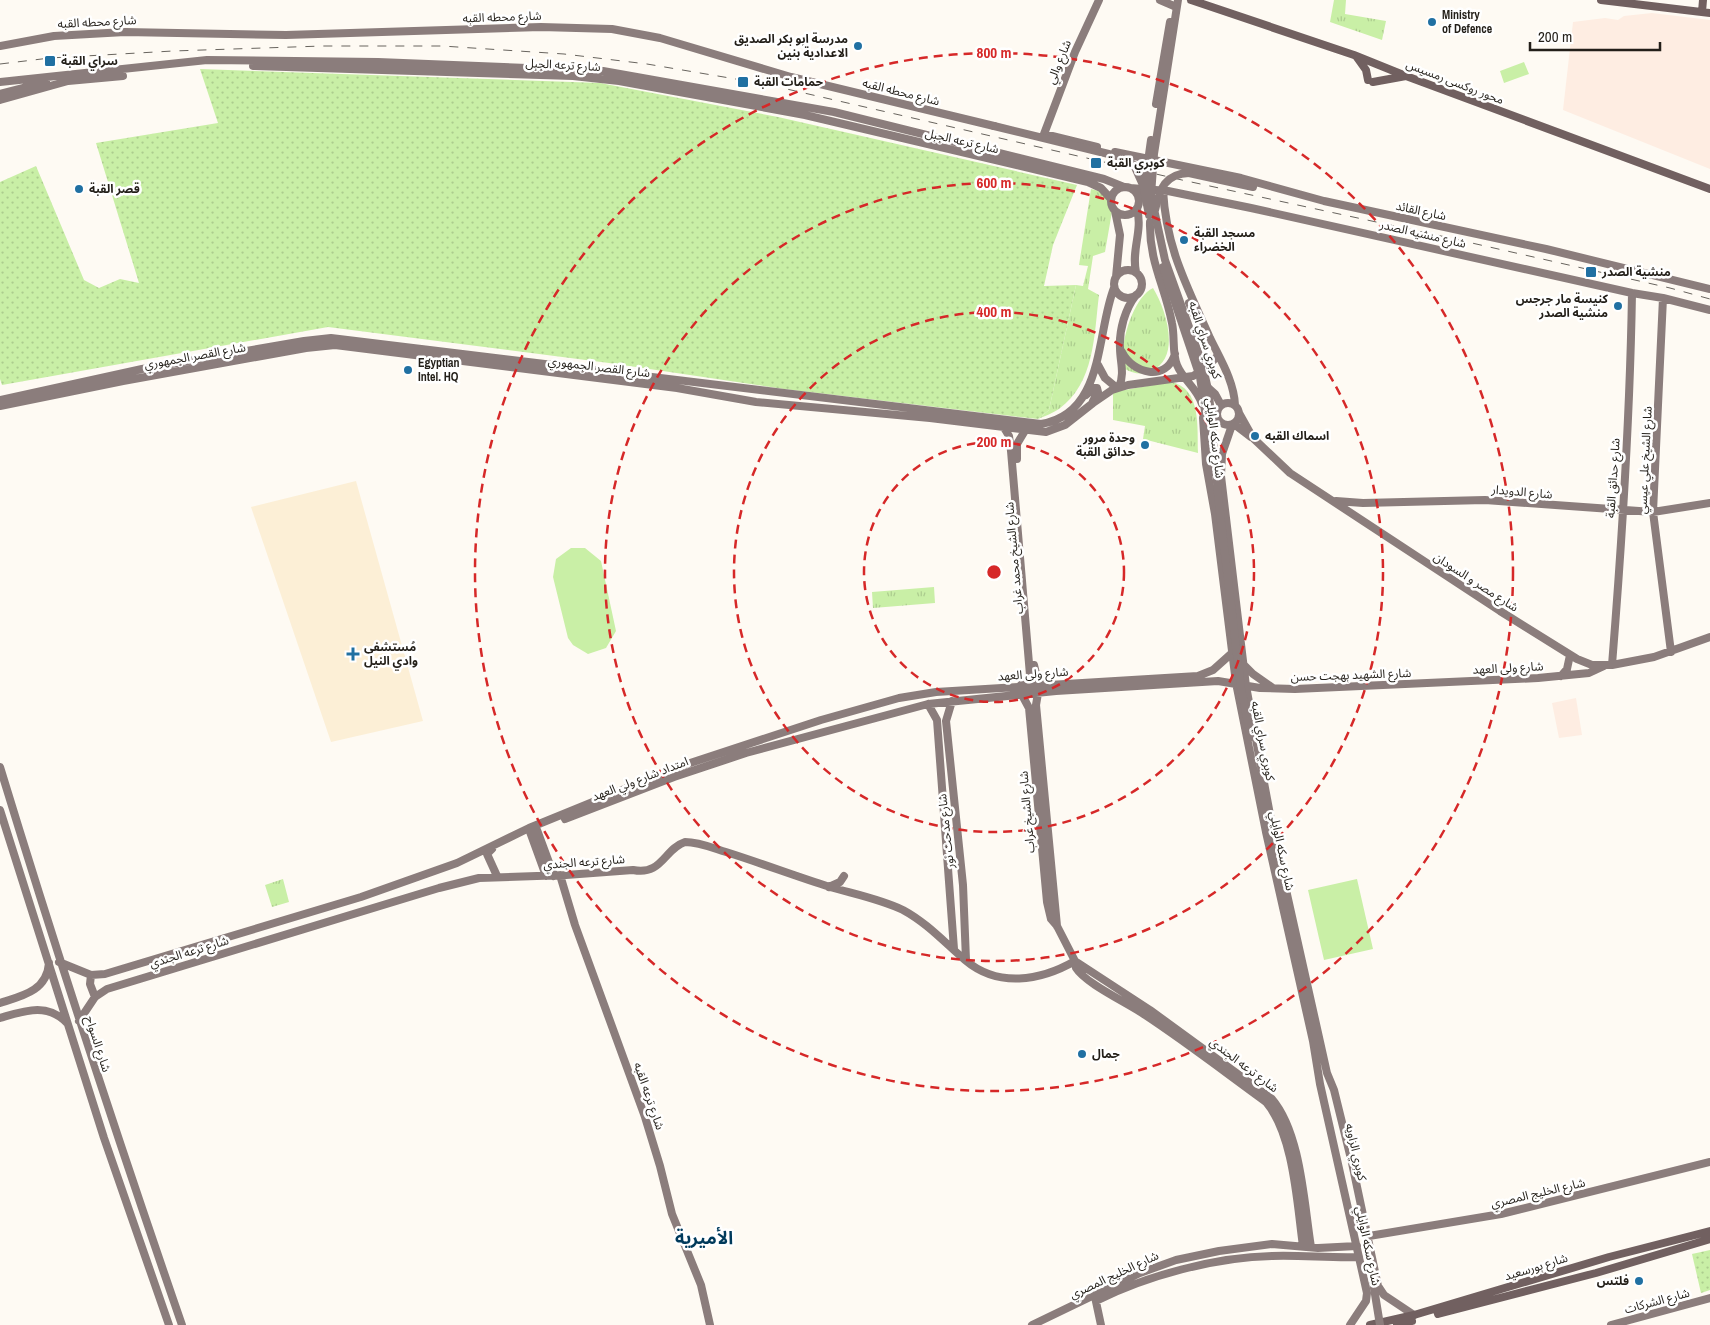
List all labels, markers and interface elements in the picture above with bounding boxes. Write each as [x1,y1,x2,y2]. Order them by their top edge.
place label: Ministry of Defence [1442,7,1493,37]
street label: شارع محطه القبه [462,8,542,27]
street label: شارع محطه القبه [57,12,137,33]
marker: Ministry of Defence [1426,16,1438,28]
scale bar [1530,20,1660,52]
text: 200 m [1538,26,1572,47]
place label: مدرسة ابو بكر الصديق الاعدادية بنين [734,31,848,61]
street label: شارع والي [1043,38,1077,87]
marker: مدرسة ابو بكر الصديق الاعدادية بنين [852,40,864,52]
text: 800 m [977,42,1011,63]
place label: سراي القبة [61,53,118,71]
marker: سراي القبة [43,54,57,68]
street label: شارع ترعه الجبل [525,55,601,76]
street label: محور روكسى رمسيس [1404,56,1506,108]
place label: حمامات القبة [754,74,824,90]
marker: حمامات القبة [736,75,750,89]
street label: شارع محطه القبه [860,75,941,110]
street label: شارع ترعه الجبل [923,125,1000,158]
place label: كوبري القبة [1107,155,1166,173]
marker: كوبري القبة [1089,156,1103,170]
text: 600 m [977,172,1011,193]
place label: قصر القبة [89,181,140,197]
marker: قصر القبة [73,183,85,195]
street label: شارع القائد [1394,198,1448,225]
street label: شارع منشيه الصدر [1377,216,1468,253]
place label: مسجد القبة الخضراء [1194,225,1255,255]
marker: مسجد القبة الخضراء [1178,234,1190,246]
place label: منشية الصدر [1601,264,1671,280]
marker: منشية الصدر [1584,265,1598,279]
place label: كنيسة مار جرجس منشية الصدر [1516,291,1609,321]
street label: كوبري سراي القبه [1183,299,1225,382]
marker: كنيسة مار جرجس منشية الصدر [1612,300,1624,312]
text: 400 m [977,301,1011,322]
street label: شارع القصر الجمهوري [143,339,247,375]
street label: شارع القصر الجمهوري [547,353,651,383]
place label: Egyptian Intel. HQ [418,355,460,385]
marker: Egyptian Intel. HQ [402,364,414,376]
street label: شارع سكه الوايلي [1200,397,1228,479]
street label: شارع الشيخ علي عيسي [1634,406,1658,514]
place label: اسماك القبه [1265,428,1329,444]
place label: وحدة مرور حدائق القبة [1076,430,1135,460]
marker: اسماك القبه [1249,430,1261,442]
text: 200 m [977,431,1011,452]
street label: شارع حدائق القبة [1602,438,1625,519]
marker: وحدة مرور حدائق القبة [1139,439,1151,451]
street label: شارع الدويدار [1490,481,1553,504]
street label: شارع الشيخ محمد غراب [1001,501,1028,615]
street label: شارع مصر و السودان [1430,549,1521,616]
centre of rings [985,563,1003,581]
place label: مُستشفى وادي النيل [364,639,418,671]
marker: مُستشفى وادي النيل [346,647,360,661]
street label: شارع ولى العهد [1472,658,1544,679]
street label: شارع ولى العهد [997,664,1069,685]
street label: شارع الشهيد بهجت حسن [1290,665,1412,686]
street label: كوبري سراي القبه [1246,700,1279,784]
street label: امتداد شارع ولي العهد [589,753,691,806]
street label: شارع الشيخ غراب [1015,770,1040,854]
street label: شارع مدحت نور [934,793,959,870]
street label: شارع سكه الوايلي [1264,810,1298,893]
street label: شارع ترعه الجندي [543,851,626,875]
street label: شارع ترعه الجندي [147,932,231,973]
street label: شارع السواح [80,1014,115,1075]
street label: شارع ترعه الجندي [1205,1034,1282,1097]
place label: جمال [1092,1046,1120,1062]
marker: جمال [1076,1048,1088,1060]
street label: شارع ترعه القبه [629,1060,668,1132]
street label: كوبري الزاويه [1340,1122,1371,1184]
street label: شارع الخليج المصري [1489,1174,1587,1213]
street label: شارع سكه الوايلي [1350,1205,1384,1288]
district label: الأميرية [675,1225,733,1250]
street label: شارع الخليج المصري [1067,1247,1162,1304]
street label: شارع بورسعيد [1502,1250,1570,1285]
place label: فلتس [1597,1273,1629,1289]
marker: فلتس [1633,1275,1645,1287]
street label: شارع الشركات [1623,1285,1692,1318]

